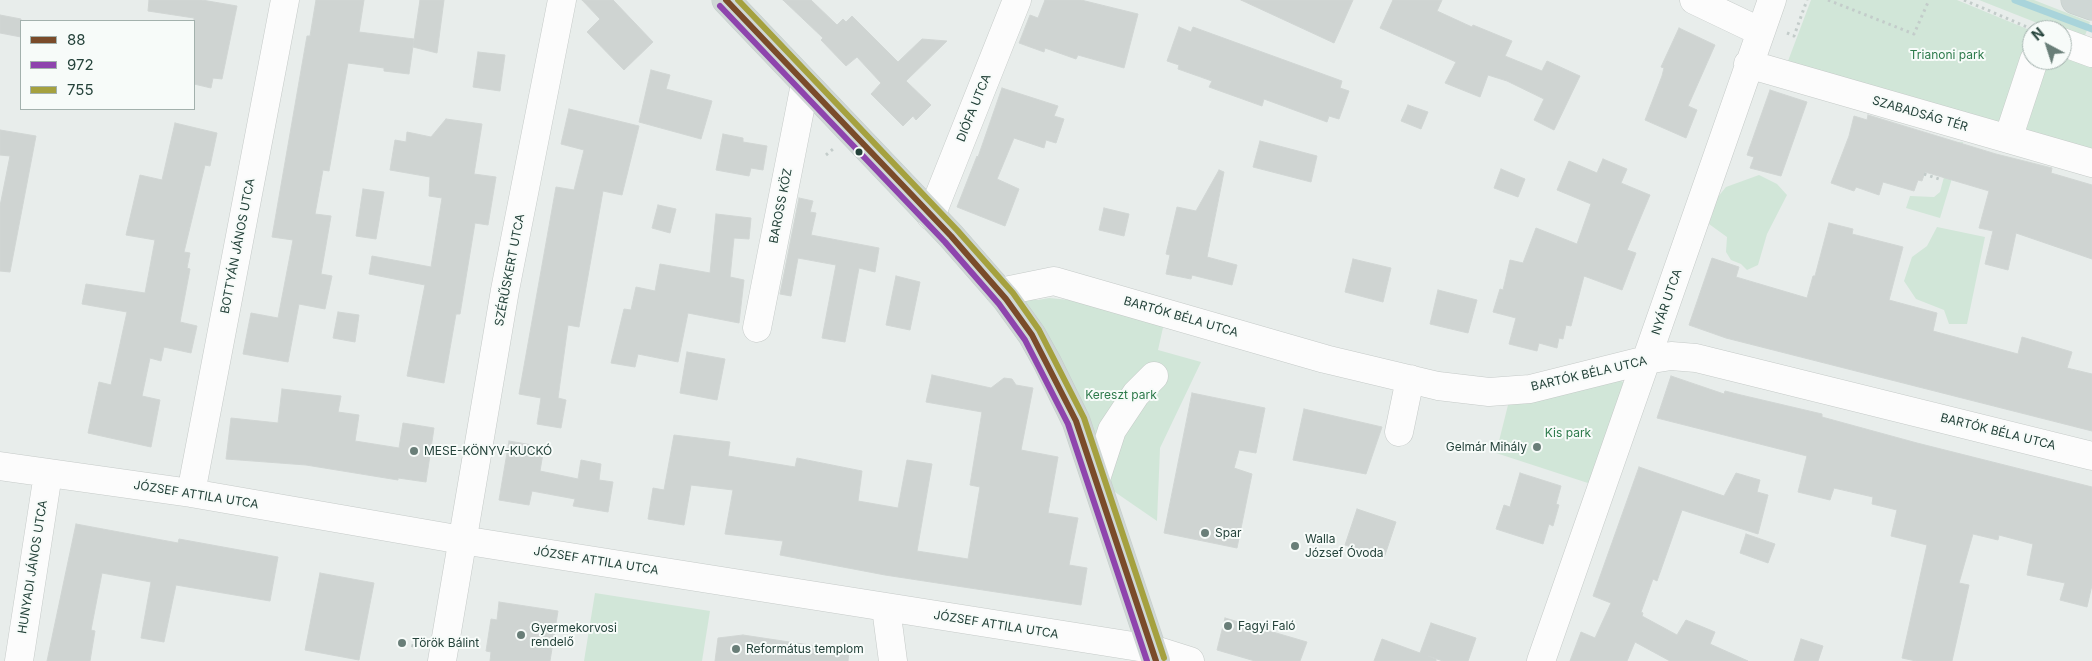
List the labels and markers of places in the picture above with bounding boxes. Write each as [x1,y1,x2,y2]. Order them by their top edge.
unlabelled marker [854,147,864,157]
place label: Gelmár Mihály [1446,440,1527,454]
marker: Gelmár Mihály [1531,441,1543,453]
place label: MESE-KÖNYV-KUCKÓ [424,444,552,458]
marker: MESE-KÖNYV-KUCKÓ [408,445,420,457]
place label: Spar [1215,526,1241,540]
marker: Spar [1199,527,1211,539]
place label: Walla József Óvoda [1305,532,1384,560]
marker: Walla József Óvoda [1289,540,1301,552]
place label: Fagyi Faló [1238,619,1296,633]
marker: Fagyi Faló [1222,620,1234,632]
place label: Gyermekorvosi rendelő [531,621,617,649]
marker: Gyermekorvosi rendelő [515,629,527,641]
place label: Török Bálint [412,636,479,650]
marker: Török Bálint [396,637,408,649]
place label: Református templom [746,642,864,656]
marker: Református templom [730,643,742,655]

